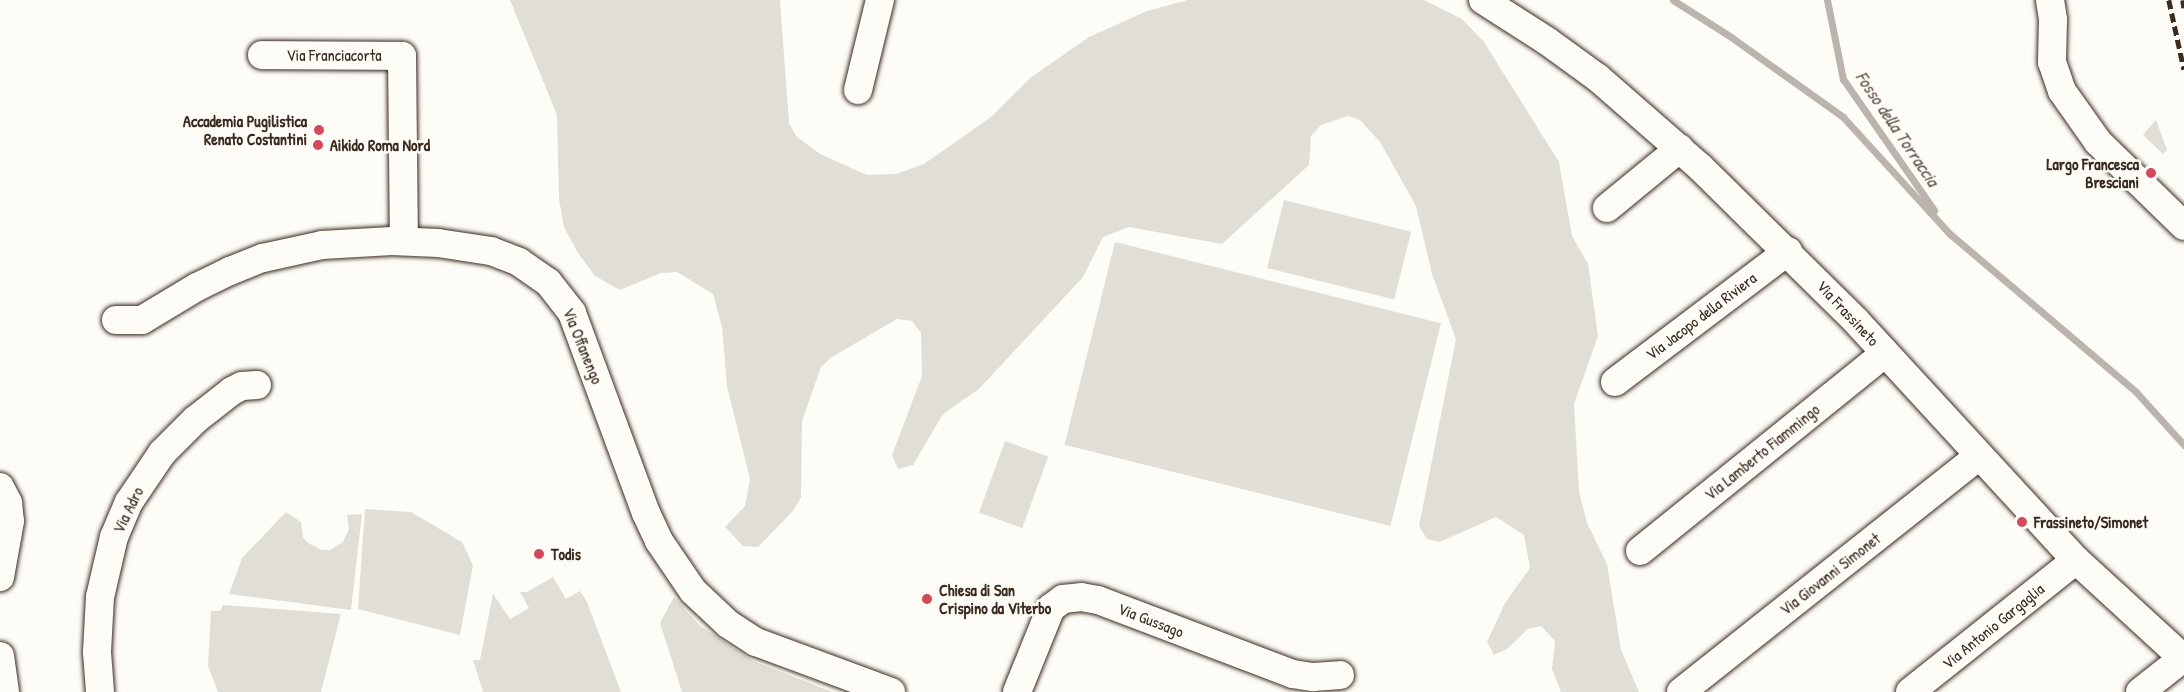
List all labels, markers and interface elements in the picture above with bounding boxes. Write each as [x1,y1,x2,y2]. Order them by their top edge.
street label: Via Franciacorta [287,45,381,65]
water label: Fosso della Torraccia [1851,67,1943,191]
place label: Accademia Pugilistica Renato Costantini [183,111,307,149]
marker: Accademia Pugilistica Renato Costantini [312,123,326,137]
place label: Aikido Roma Nord [330,135,430,155]
marker: Aikido Roma Nord [311,138,325,152]
place label: Largo Francesca Bresciani [2046,154,2139,192]
marker: Largo Francesca Bresciani [2144,166,2158,180]
street label: Via Jacopo della Riviera [1642,268,1760,364]
street label: Via Frassineto [1813,276,1883,350]
street label: Via Offanengo [559,305,607,387]
street label: Via Lamberto Fiammingo [1701,400,1823,504]
street label: Via Adro [109,484,147,536]
place label: Frassineto/Simonet [2034,512,2148,532]
marker: Frassineto/Simonet [2015,515,2029,529]
street label: Via Giovanni Simonet [1776,529,1884,619]
place label: Todis [551,544,581,564]
marker: Todis [532,547,546,561]
street label: Via Antonio Gargaglia [1938,579,2048,673]
place label: Chiesa di San Crispino da Viterbo [939,580,1051,618]
marker: Chiesa di San Crispino da Viterbo [920,592,934,606]
street label: Via Gussago [1115,599,1187,641]

